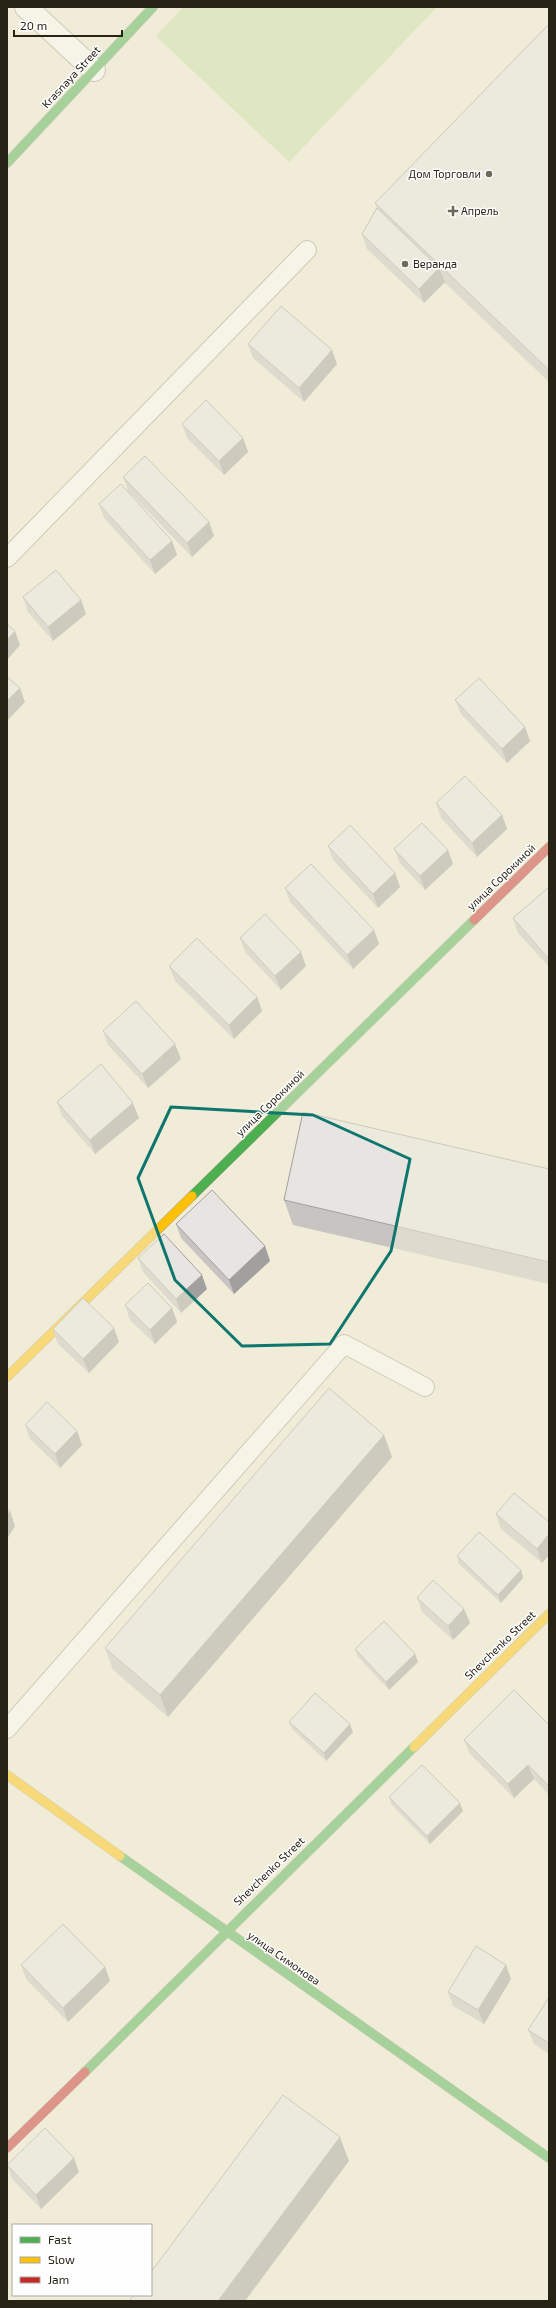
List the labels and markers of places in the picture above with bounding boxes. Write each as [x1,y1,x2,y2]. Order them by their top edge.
place label: Дом Торговли [409,167,481,180]
marker: Дом Торговли [484,169,494,179]
place label: Апрель [461,204,499,217]
marker: Апрель [448,206,458,216]
place label: Веранда [413,257,457,270]
marker: Веранда [400,259,410,269]

